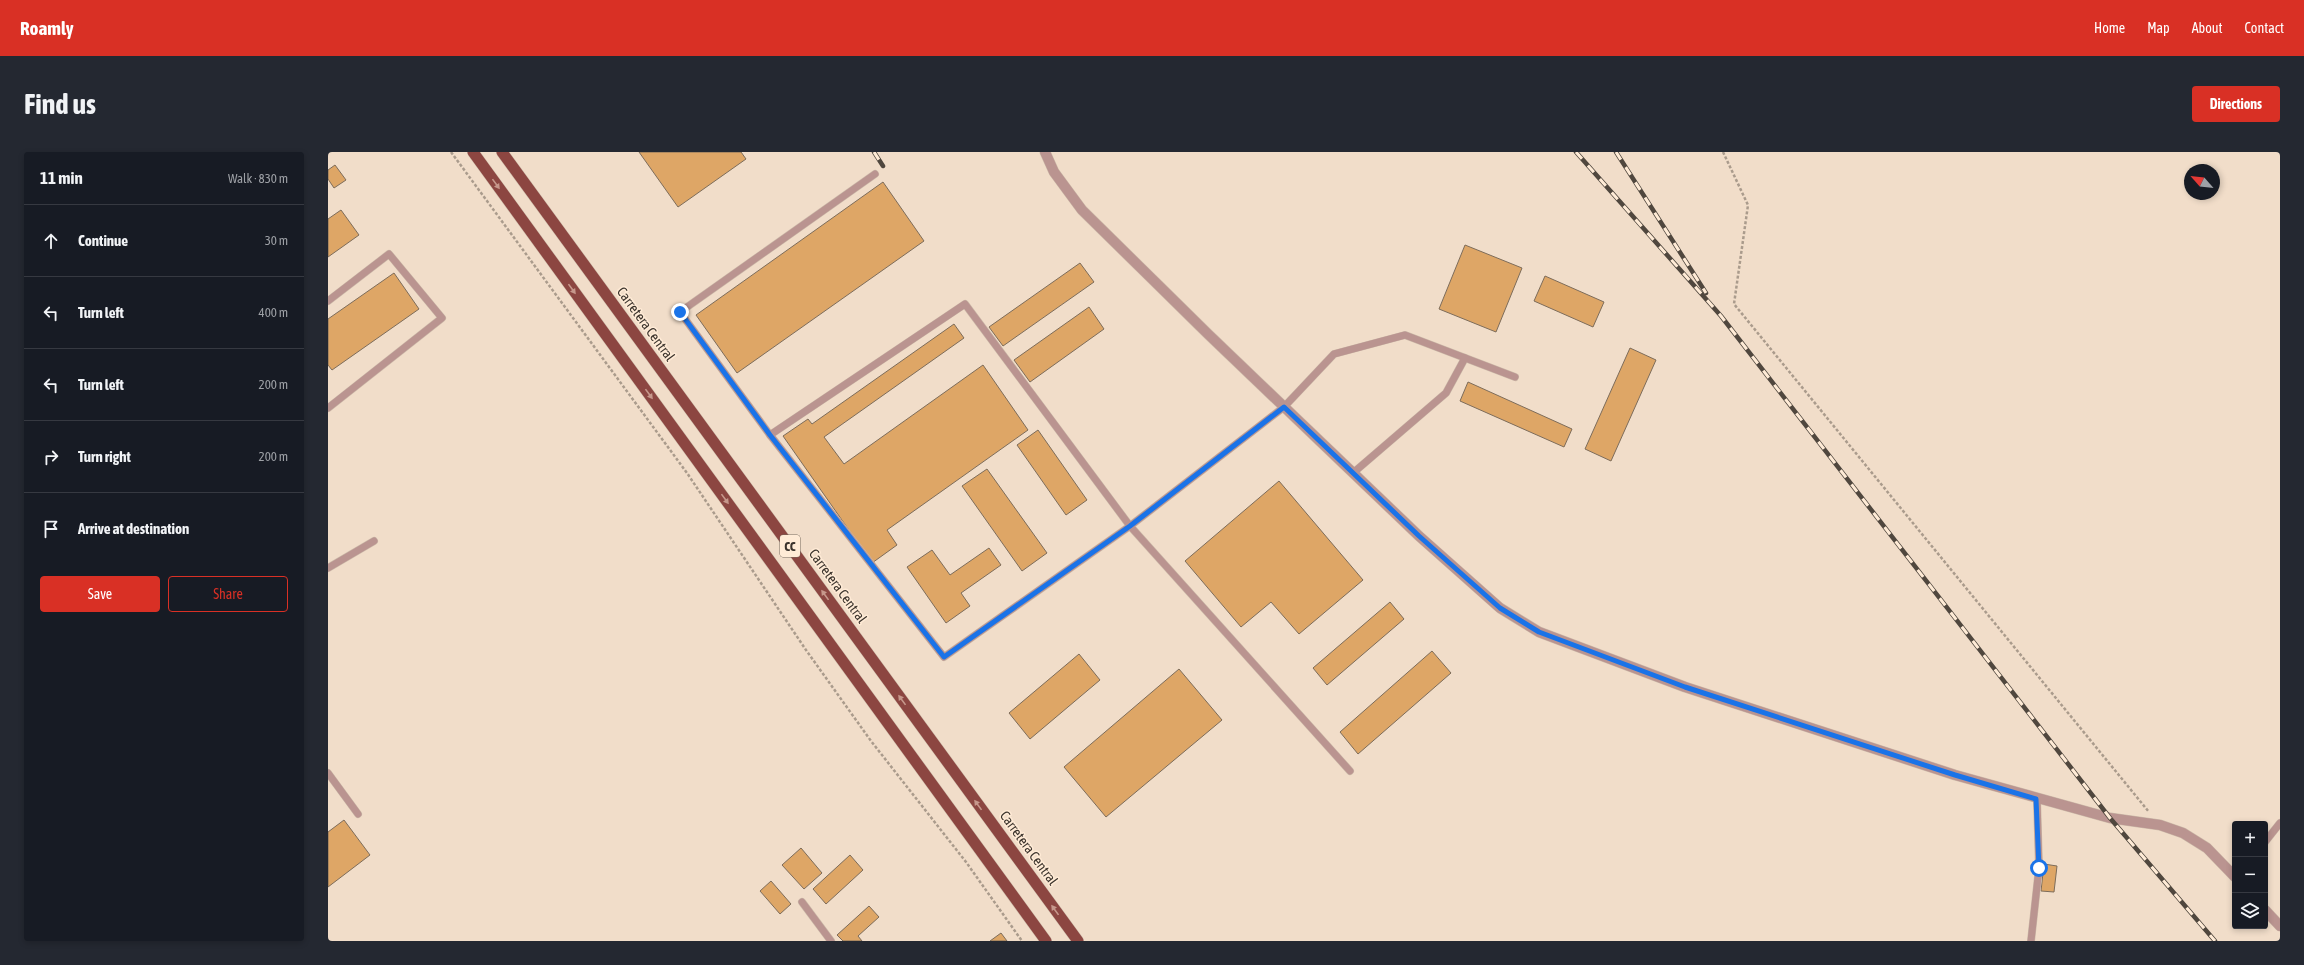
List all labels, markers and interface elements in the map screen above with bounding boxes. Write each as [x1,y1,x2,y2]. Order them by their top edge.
text: Roamly [20,17,74,39]
text: Home [2094,20,2125,36]
text: Map [2147,20,2170,36]
text: About [2192,20,2223,36]
text: Contact [2245,20,2284,36]
button: Directions [2192,86,2280,122]
text: Find us [24,88,96,120]
north arrow [2184,164,2220,200]
text: 11 min [40,168,83,188]
text: Walk · 830 m [228,171,288,186]
one-way arrow [492,178,500,189]
icon: ahead [40,230,62,252]
text: Continue [78,232,128,249]
text: 30 m [265,233,288,248]
one-way arrow [568,283,576,294]
street label: Carretera Central [614,284,678,364]
icon: left [40,302,62,324]
route end [671,303,689,321]
text: Turn left [78,304,124,321]
text: 400 m [259,305,288,320]
icon: left [40,374,62,396]
text: Turn left [78,376,124,393]
text: 200 m [259,377,288,392]
one-way arrow [645,389,653,399]
icon: right [40,446,62,468]
text: Turn right [78,448,131,465]
text: 200 m [259,449,288,464]
one-way arrow [721,494,729,504]
icon: arrive [40,518,62,540]
text: Arrive at destination [78,520,189,537]
road number: CC [780,535,800,557]
street label: Carretera Central [806,546,870,626]
button: Save [40,576,160,612]
button: Share [168,576,288,612]
one-way arrow [821,589,829,600]
one-way arrow [898,694,906,705]
one-way arrow [974,799,983,810]
street label: Carretera Central [997,808,1061,888]
map controls [2232,821,2268,929]
button: + [2232,821,2268,857]
button: − [2232,857,2268,893]
route start [2030,859,2048,877]
button: layers [2232,893,2268,929]
one-way arrow [1051,904,1059,915]

